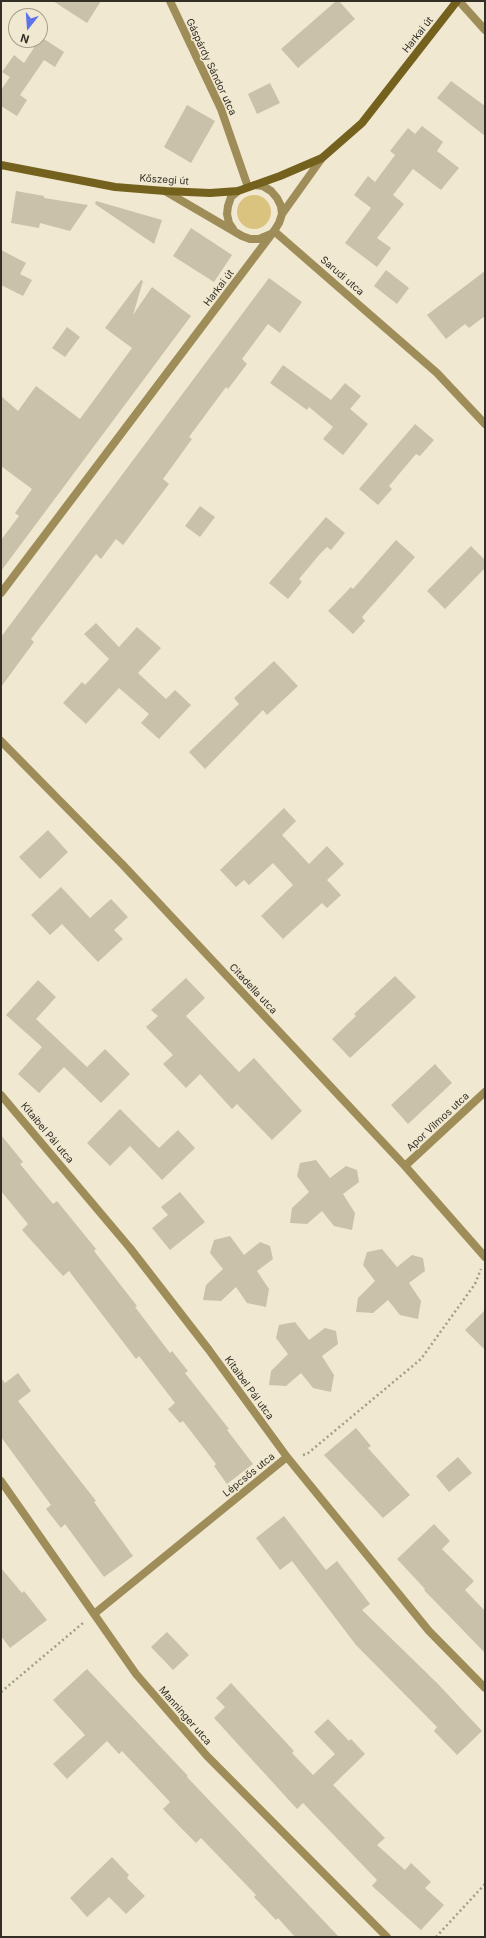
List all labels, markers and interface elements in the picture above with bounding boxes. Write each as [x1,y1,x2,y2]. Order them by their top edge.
north arrow [8,8,48,48]
street label: Harkai út [400,15,436,55]
street label: Gáspárdy Sándor utca [183,17,239,117]
text: N [19,31,31,46]
street label: Kőszegi út [139,172,189,188]
street label: Sarudi utca [318,254,366,298]
street label: Harkai út [201,267,237,309]
street label: Citadella utca [227,961,279,1017]
street label: Apor Vilmos utca [404,1090,472,1154]
street label: Kitaibel Pál utca [18,1100,76,1166]
street label: Kitaibel Pál utca [222,1354,276,1422]
street label: Lépcsős utca [221,1450,277,1500]
street label: Manninger utca [156,1684,214,1748]

